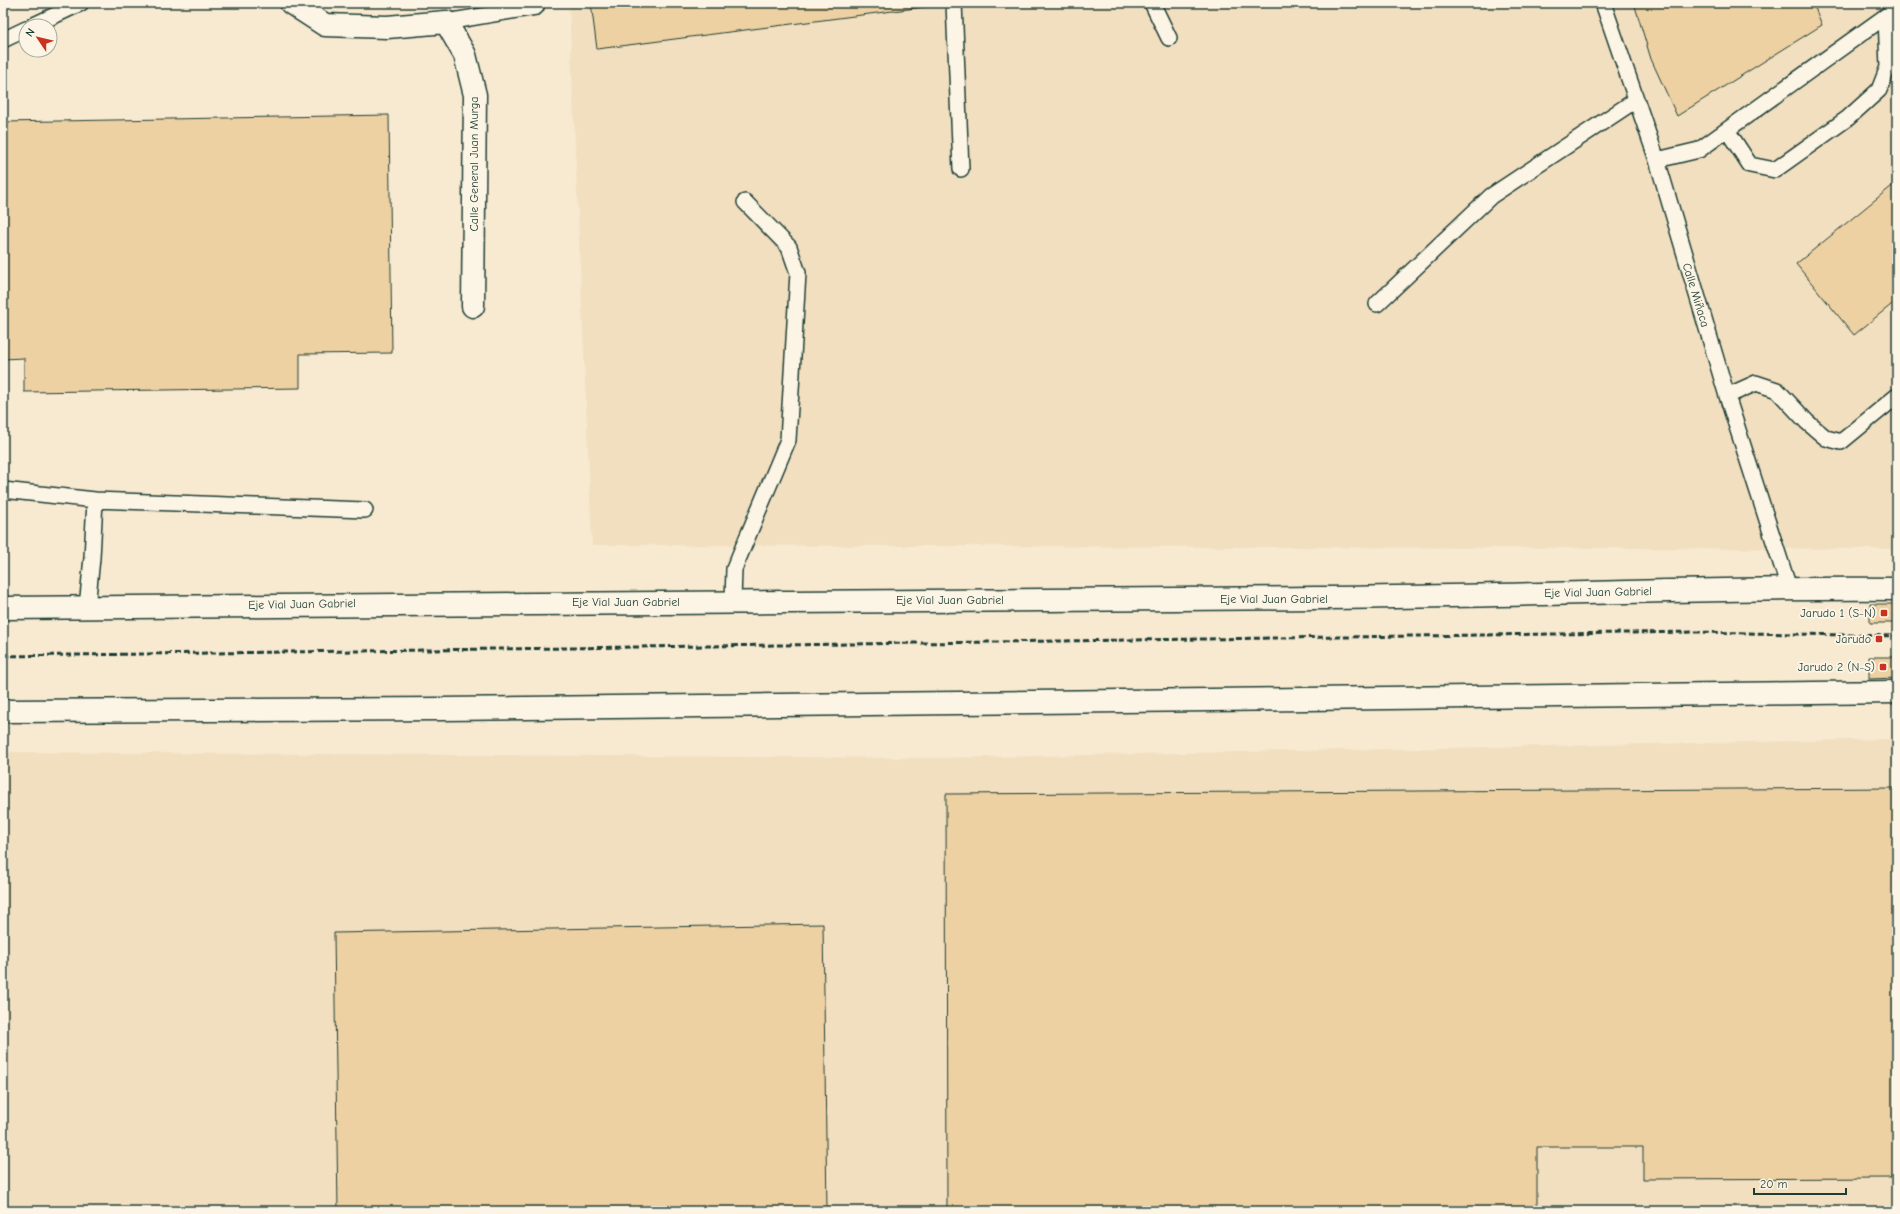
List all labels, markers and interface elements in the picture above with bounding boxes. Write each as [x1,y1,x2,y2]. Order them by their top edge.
north arrow [18,18,58,58]
text: N [23,26,38,39]
street label: Calle General Juan Murga [467,96,481,232]
street label: Calle Miñaca [1680,261,1712,329]
street label: Eje Vial Juan Gabriel [1544,584,1652,600]
street label: Eje Vial Juan Gabriel [1220,592,1328,606]
street label: Eje Vial Juan Gabriel [896,593,1004,607]
street label: Eje Vial Juan Gabriel [572,595,680,609]
street label: Eje Vial Juan Gabriel [248,596,356,612]
place label: Jarudo 1 (S-N) [1800,606,1876,620]
marker: Jarudo 1 (S-N) [1879,608,1889,618]
place label: Jarudo [1836,632,1871,646]
marker: Jarudo [1874,634,1884,644]
place label: Jarudo 2 (N-S) [1798,660,1875,674]
marker: Jarudo 2 (N-S) [1878,662,1888,672]
scale bar [1754,1170,1846,1196]
text: 20 m [1760,1177,1788,1191]

